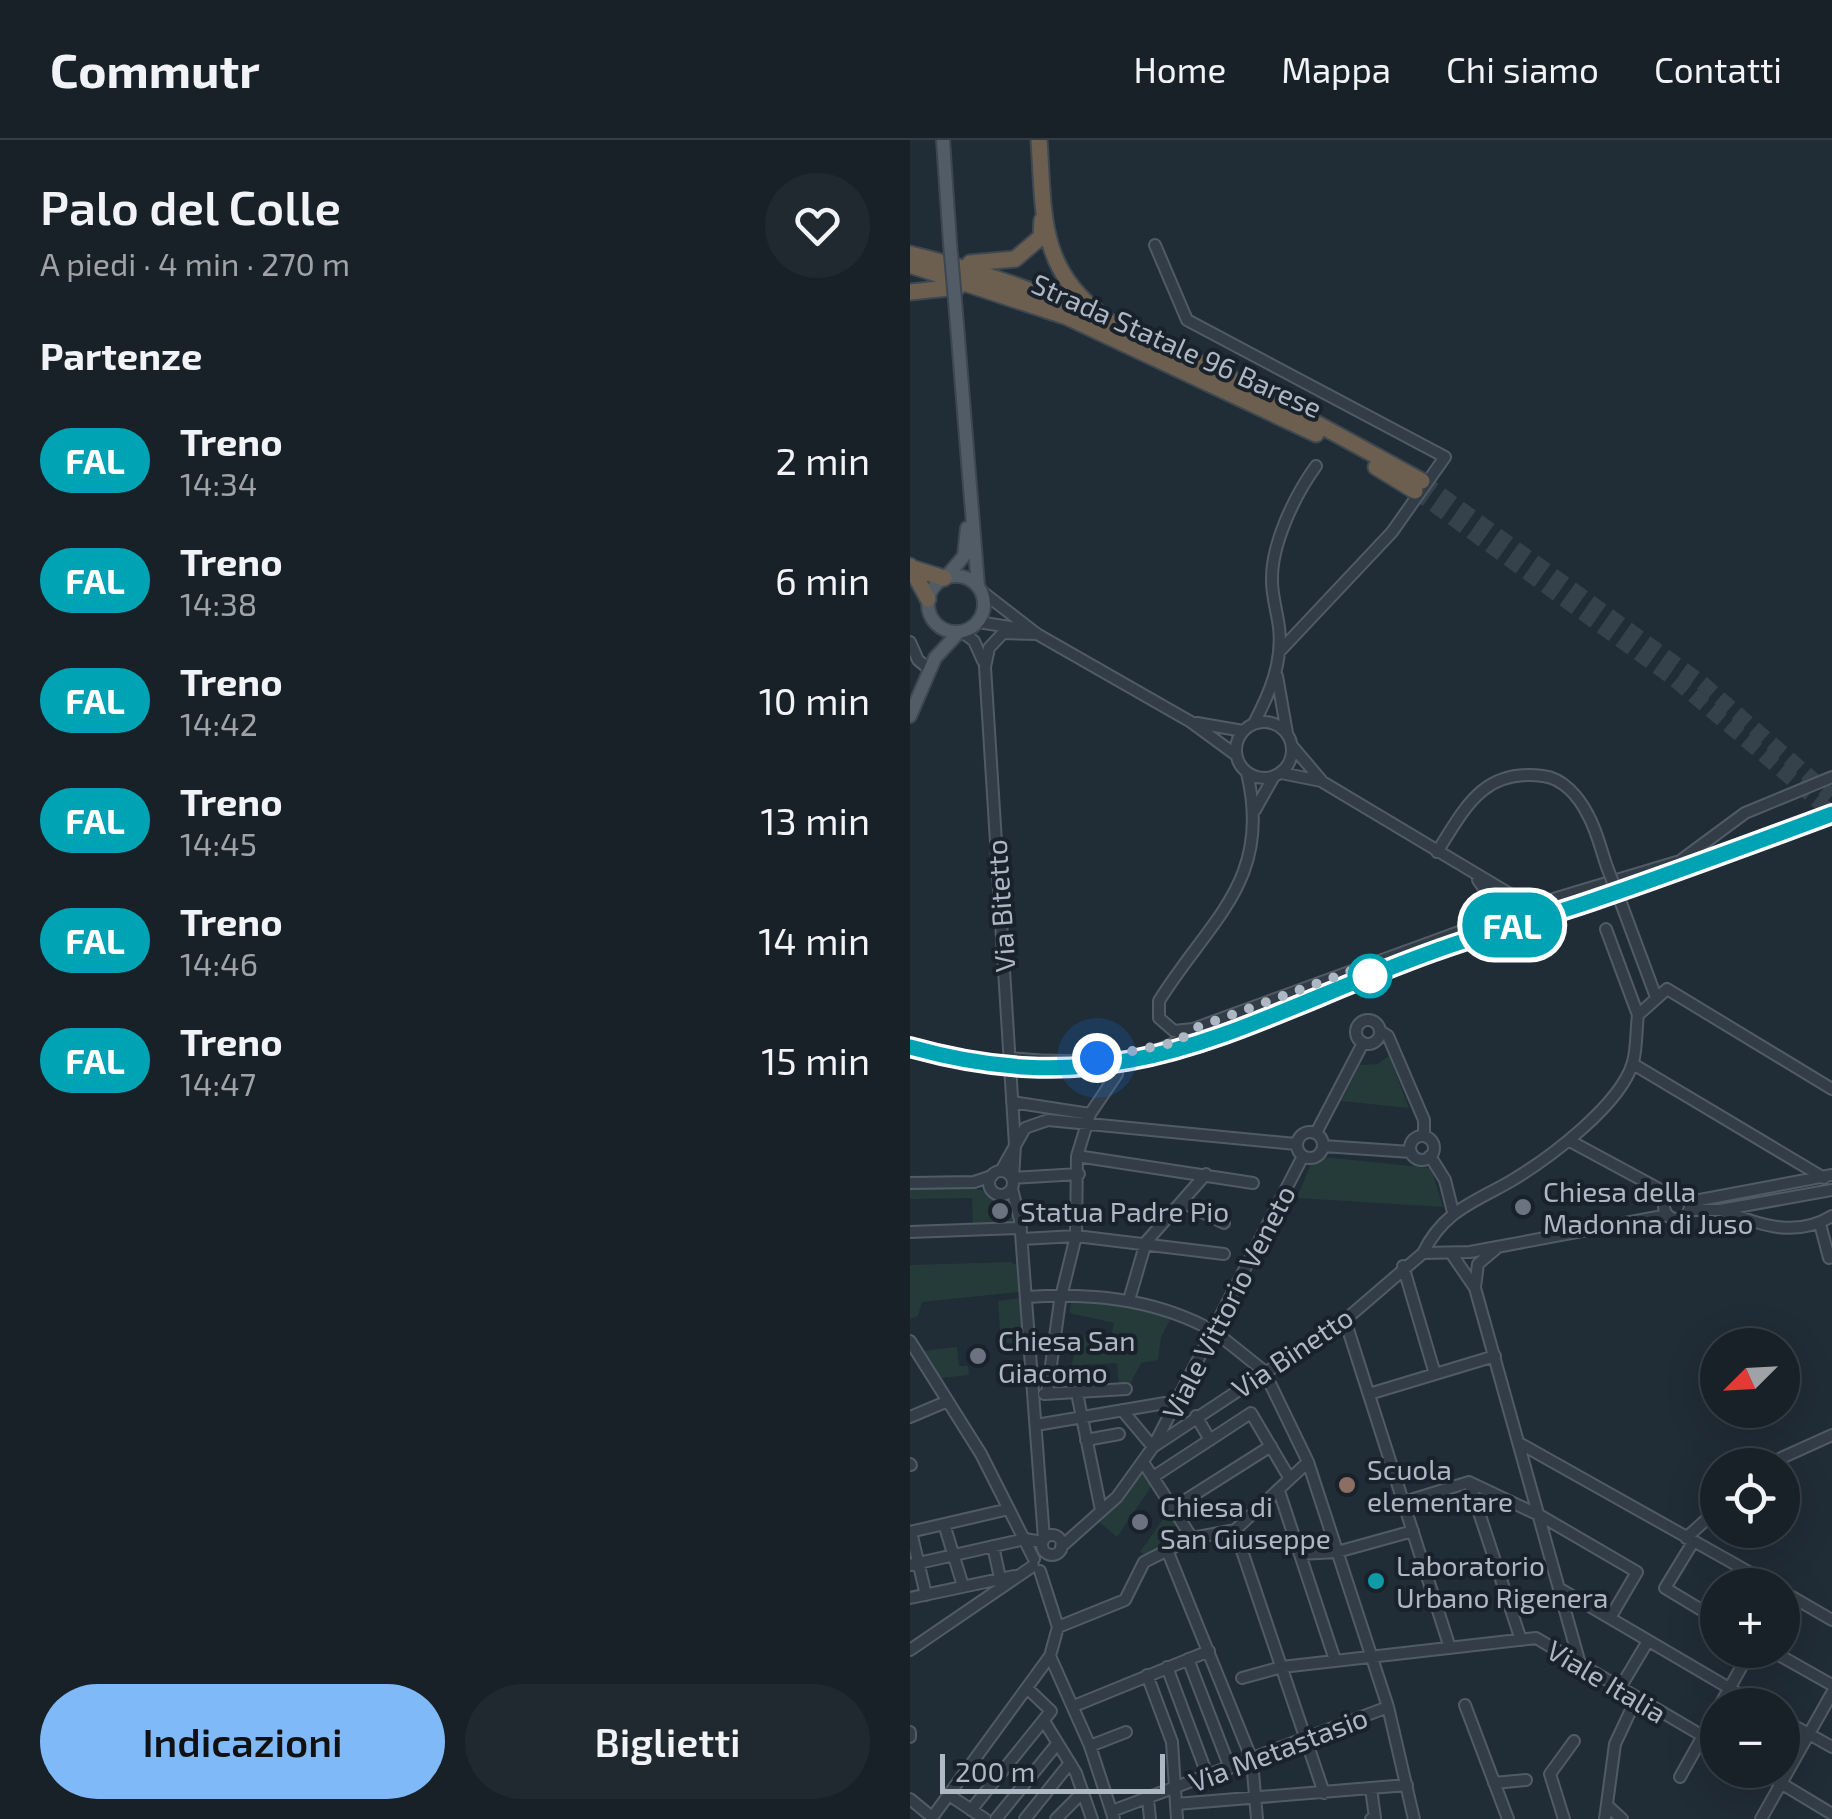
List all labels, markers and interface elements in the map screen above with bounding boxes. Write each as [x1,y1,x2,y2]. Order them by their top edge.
text: Commutr [50,40,260,98]
text: Home [1133,48,1226,90]
text: Mappa [1281,48,1391,90]
text: Chi siamo [1446,48,1599,90]
text: Contatti [1654,48,1782,90]
button: heart [765,173,870,278]
text: Palo del Colle [40,177,341,235]
text: A piedi · 4 min · 270 m [40,244,350,282]
street label: Strada Statale 96 Barese [1027,266,1327,424]
text: Partenze [40,332,202,378]
text: Treno [180,418,283,464]
text: 2 min [775,437,870,483]
text: FAL [65,439,125,481]
text: 14:34 [180,464,257,502]
text: Treno [180,538,283,584]
text: 6 min [775,557,870,603]
text: FAL [65,559,125,601]
text: 14:38 [180,584,257,622]
text: Treno [180,658,283,704]
text: 10 min [759,677,870,723]
text: FAL [65,679,125,721]
text: 14:42 [180,704,258,742]
text: Treno [180,778,283,824]
text: 13 min [760,797,870,843]
text: FAL [65,799,125,841]
text: 14:45 [180,824,257,862]
street label: Via Bitetto [978,839,1022,973]
line badge: FAL [1454,892,1570,958]
text: Treno [180,898,283,944]
text: FAL [1482,904,1542,946]
text: 14 min [758,917,870,963]
text: FAL [65,919,125,961]
text: 14:46 [180,944,258,982]
unlabelled marker [1349,955,1391,997]
text: Treno [180,1018,283,1064]
your location [1072,1033,1122,1083]
text: 15 min [761,1037,870,1083]
text: FAL [65,1039,125,1081]
text: 14:47 [180,1064,256,1102]
place label: Chiesa della Madonna di Juso [1543,1174,1753,1240]
street label: Viale Vittorio Veneto [1154,1179,1302,1425]
place label: Statua Padre Pio [1020,1194,1229,1228]
marker: Chiesa della Madonna di Juso [1512,1196,1534,1218]
marker: Statua Padre Pio [989,1200,1011,1222]
street label: Via Binetto [1225,1299,1359,1405]
place label: Chiesa San Giacomo [998,1323,1135,1389]
north arrow [1700,1328,1800,1428]
map controls [1700,1328,1800,1788]
marker: Chiesa San Giacomo [967,1345,989,1367]
button: locate [1700,1448,1800,1548]
place label: Scuola elementare [1367,1452,1513,1518]
marker: Scuola elementare [1336,1474,1358,1496]
place label: Chiesa di San Giuseppe [1160,1489,1331,1555]
marker: Chiesa di San Giuseppe [1129,1511,1151,1533]
place label: Laboratorio Urbano Rigenera [1396,1548,1608,1614]
button: + [1700,1568,1800,1668]
marker: Laboratorio Urbano Rigenera [1365,1570,1387,1592]
street label: Viale Italia [1541,1632,1673,1730]
button: Indicazioni [40,1684,445,1799]
button: Biglietti [465,1684,870,1799]
button: − [1700,1688,1800,1788]
street label: Via Metastasio [1184,1699,1372,1799]
scale bar [940,1749,1165,1794]
text: 200 m [955,1754,1035,1788]

